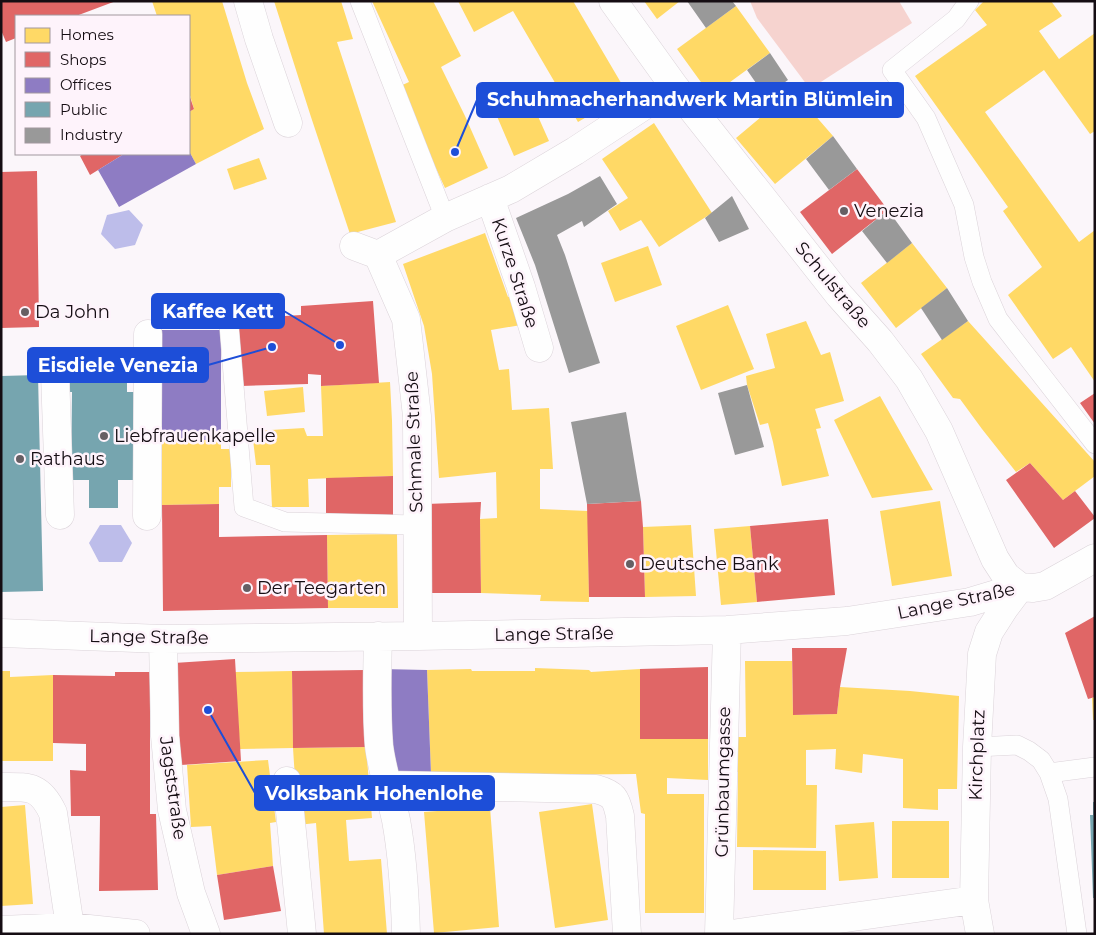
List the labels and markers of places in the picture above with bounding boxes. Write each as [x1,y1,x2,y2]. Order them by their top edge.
callout: Schuhmacherhandwerk Martin Blümlein [477,83,903,117]
place label: Venezia [854,200,924,222]
marker: Venezia [838,205,850,217]
callout: Kaffee Kett [152,294,284,328]
place label: Da John [35,301,110,323]
marker: Da John [19,306,31,318]
callout: Eisdiele Venezia [28,348,208,382]
place label: Liebfrauenkapelle [114,425,276,447]
marker: Liebfrauenkapelle [98,430,110,442]
place label: Rathaus [30,448,105,470]
marker: Rathaus [14,453,26,465]
place label: Deutsche Bank [640,553,779,575]
marker: Deutsche Bank [624,558,636,570]
place label: Der Teegarten [257,577,386,599]
marker: Der Teegarten [241,582,253,594]
callout: Volksbank Hohenlohe [255,776,494,810]

